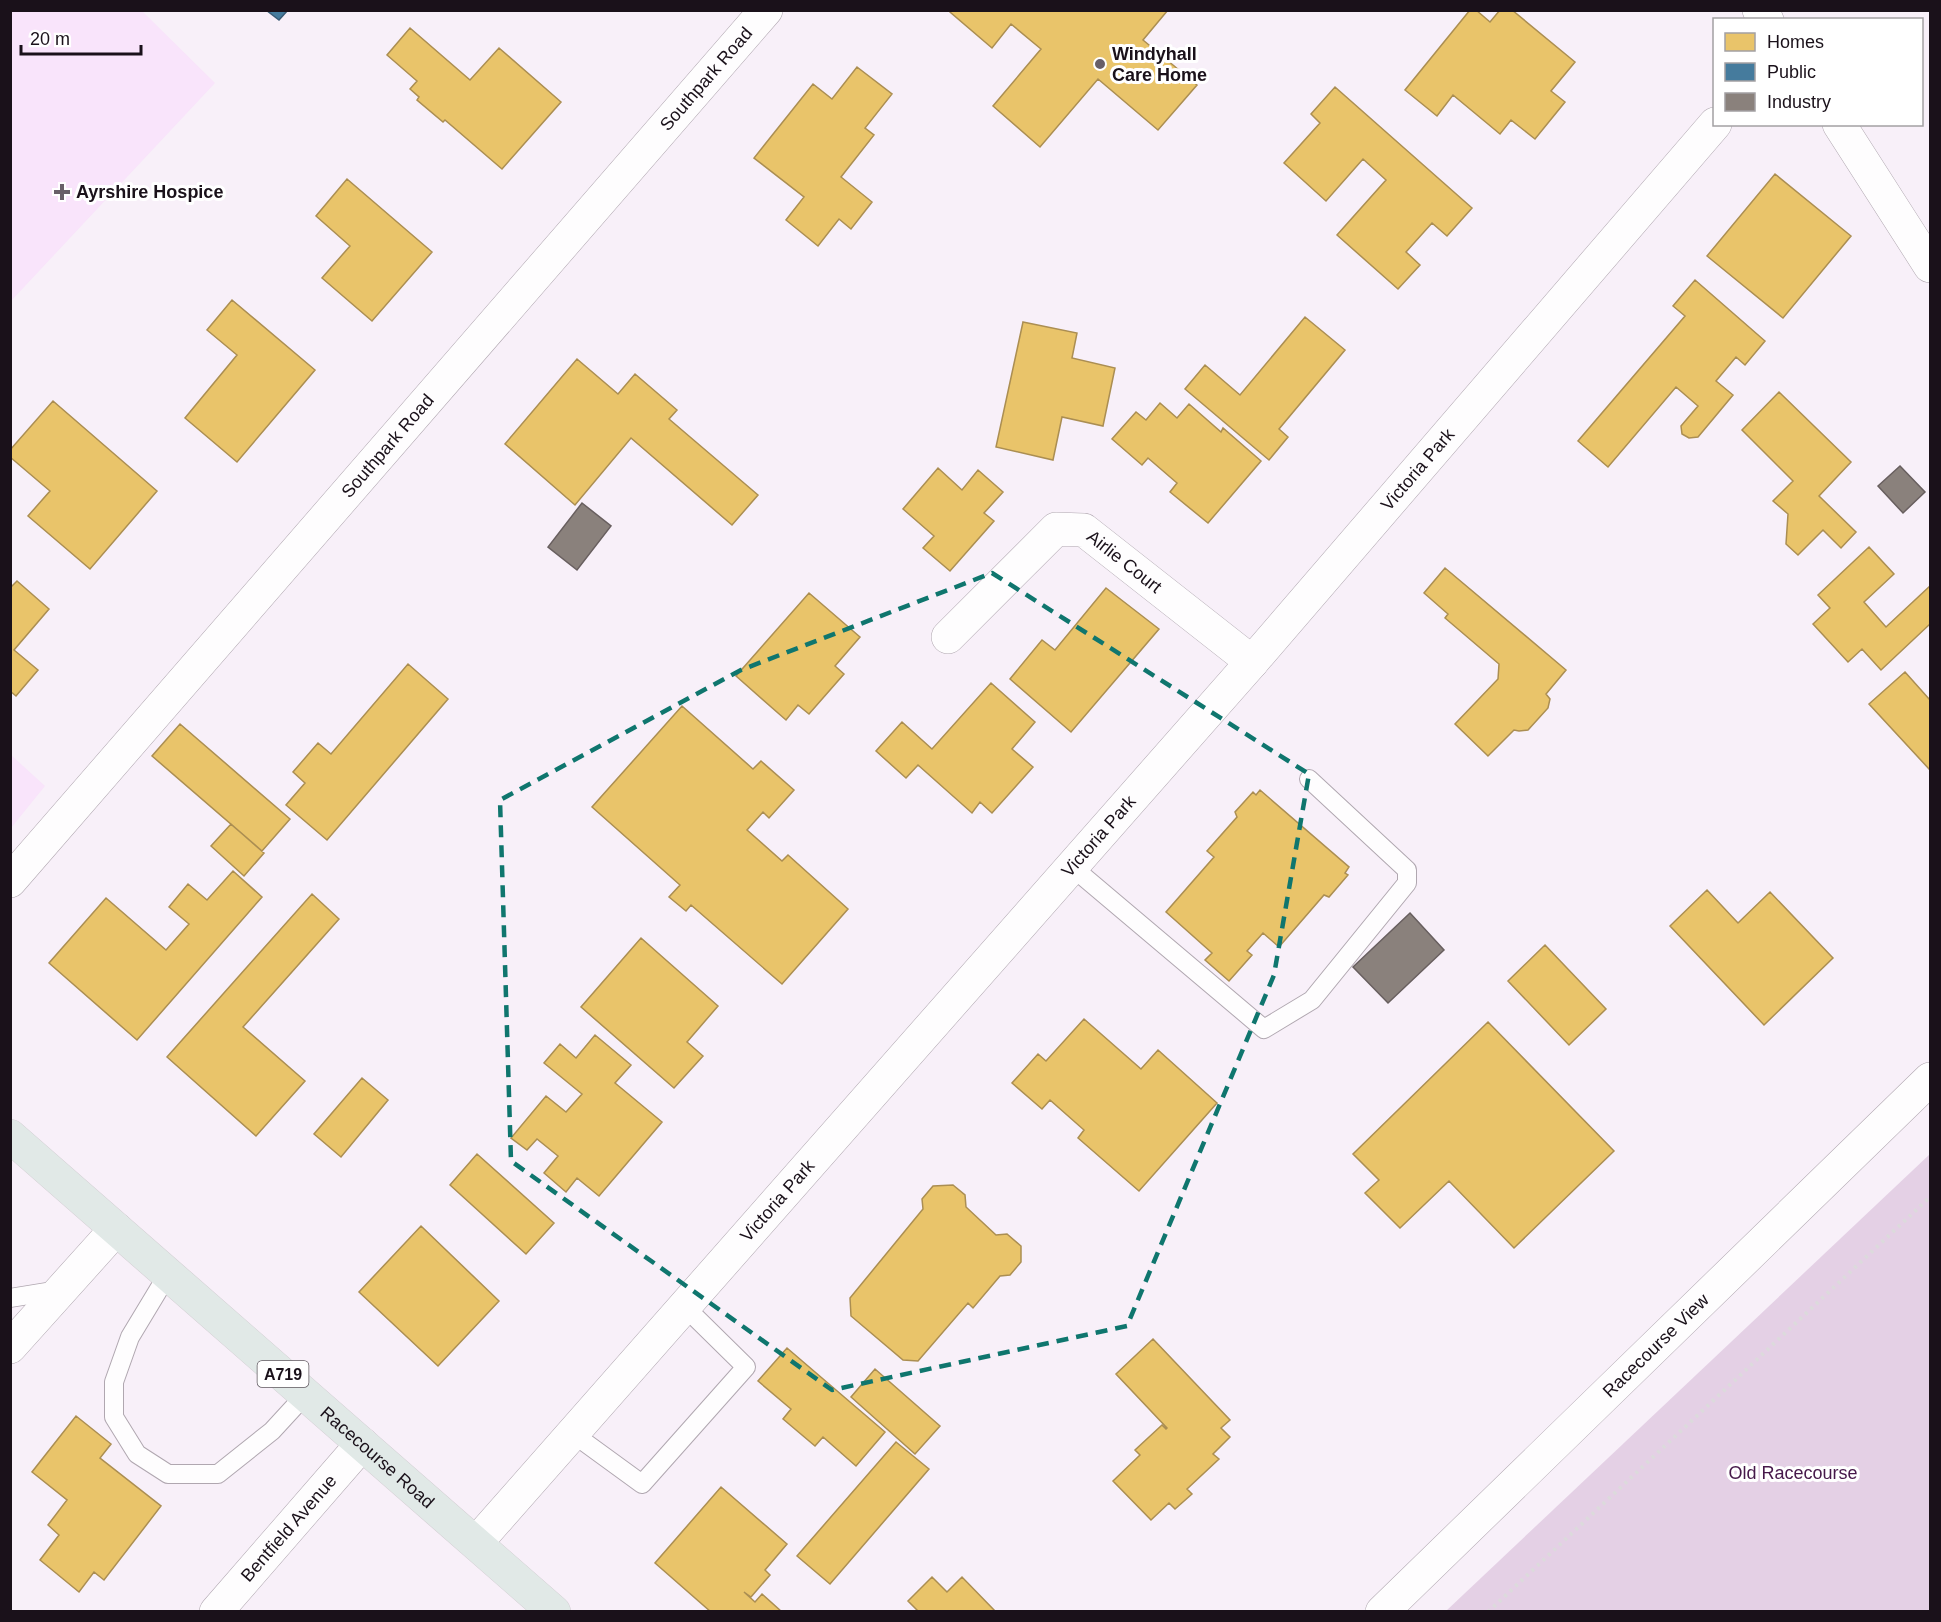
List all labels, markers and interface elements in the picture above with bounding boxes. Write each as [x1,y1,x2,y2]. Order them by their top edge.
scale bar [21,18,141,56]
legend [1713,18,1923,126]
street label: Southpark Road [656,23,756,135]
text: 20 m [30,29,70,49]
text: Homes [1767,32,1824,52]
place label: Windyhall Care Home [1112,44,1207,85]
marker: Windyhall Care Home [1093,57,1107,71]
text: Public [1767,62,1816,82]
text: Industry [1767,92,1831,112]
place label: Ayrshire Hospice [76,182,223,202]
marker: Ayrshire Hospice [53,183,71,201]
street label: Southpark Road [337,390,438,502]
street label: Victoria Park [1377,424,1459,515]
street label: Airlie Court [1083,526,1166,597]
street label: Victoria Park [1057,791,1140,881]
street label: Victoria Park [736,1155,819,1246]
street label: Racecourse View [1599,1289,1714,1402]
road number: A719 [258,1361,308,1387]
street label: Racecourse Road [316,1402,438,1512]
park label: Old Racecourse [1728,1463,1858,1483]
street label: Bentfield Avenue [237,1471,341,1586]

